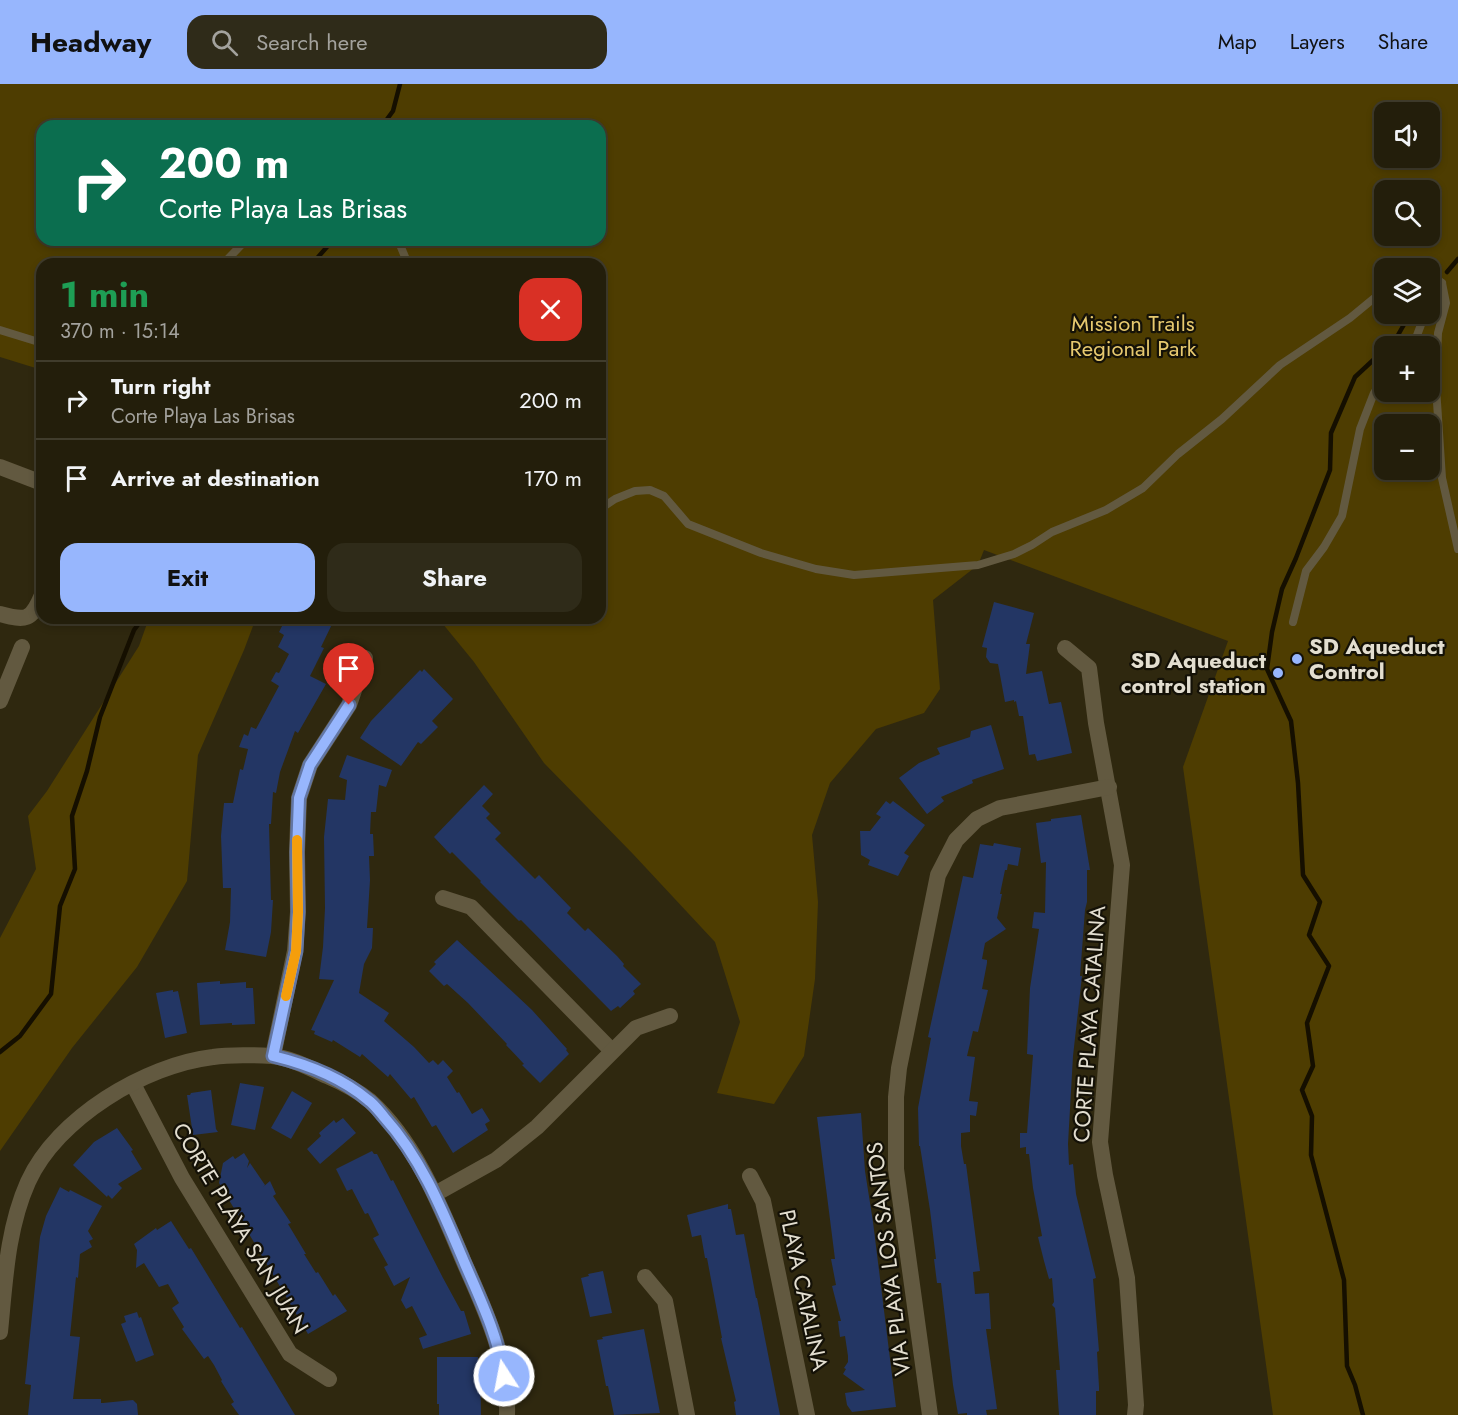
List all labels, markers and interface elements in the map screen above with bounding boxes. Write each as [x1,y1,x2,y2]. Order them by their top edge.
search box [187,15,607,69]
text: Headway [30,22,151,63]
icon: search [208,26,241,59]
text: Search here [256,26,368,58]
text: Map [1218,27,1257,57]
text: Layers [1290,27,1345,57]
text: Share [1378,27,1428,57]
map controls [1374,102,1440,480]
button: sound [1374,102,1440,168]
text: 200 m [159,133,289,194]
icon: right [60,144,138,222]
button: search [1374,180,1440,246]
text: Corte Playa Las Brisas [159,189,407,228]
button: layers [1374,258,1440,324]
text: 1 min [60,268,149,320]
button: close [519,278,582,341]
park label: Mission Trails Regional Park [1070,307,1197,364]
text: 370 m · 15:14 [60,317,180,346]
button: + [1374,336,1440,402]
text: Turn right [111,370,211,402]
icon: right [60,384,93,417]
text: 200 m [519,384,582,416]
text: Corte Playa Las Brisas [111,402,295,431]
button: − [1374,414,1440,480]
icon: arrive [60,462,93,495]
text: Arrive at destination [111,462,320,494]
text: 170 m [524,462,582,494]
button: Exit [60,543,315,612]
button: Share [327,543,582,612]
place label: SD Aqueduct Control [1309,630,1445,687]
pin [323,643,374,705]
place label: SD Aqueduct control station [1121,644,1266,701]
icon: arrive [332,652,365,685]
marker: SD Aqueduct Control [1290,652,1304,666]
marker: SD Aqueduct control station [1271,666,1285,680]
street label: CORTE PLAYA CATALINA [1065,904,1113,1144]
street label: CORTE PLAYA SAN JUAN [165,1116,317,1340]
street label: VIA PLAYA LOS SANTOS [858,1140,918,1378]
street label: PLAYA CATALINA [771,1206,837,1374]
position arrow [472,1344,536,1408]

